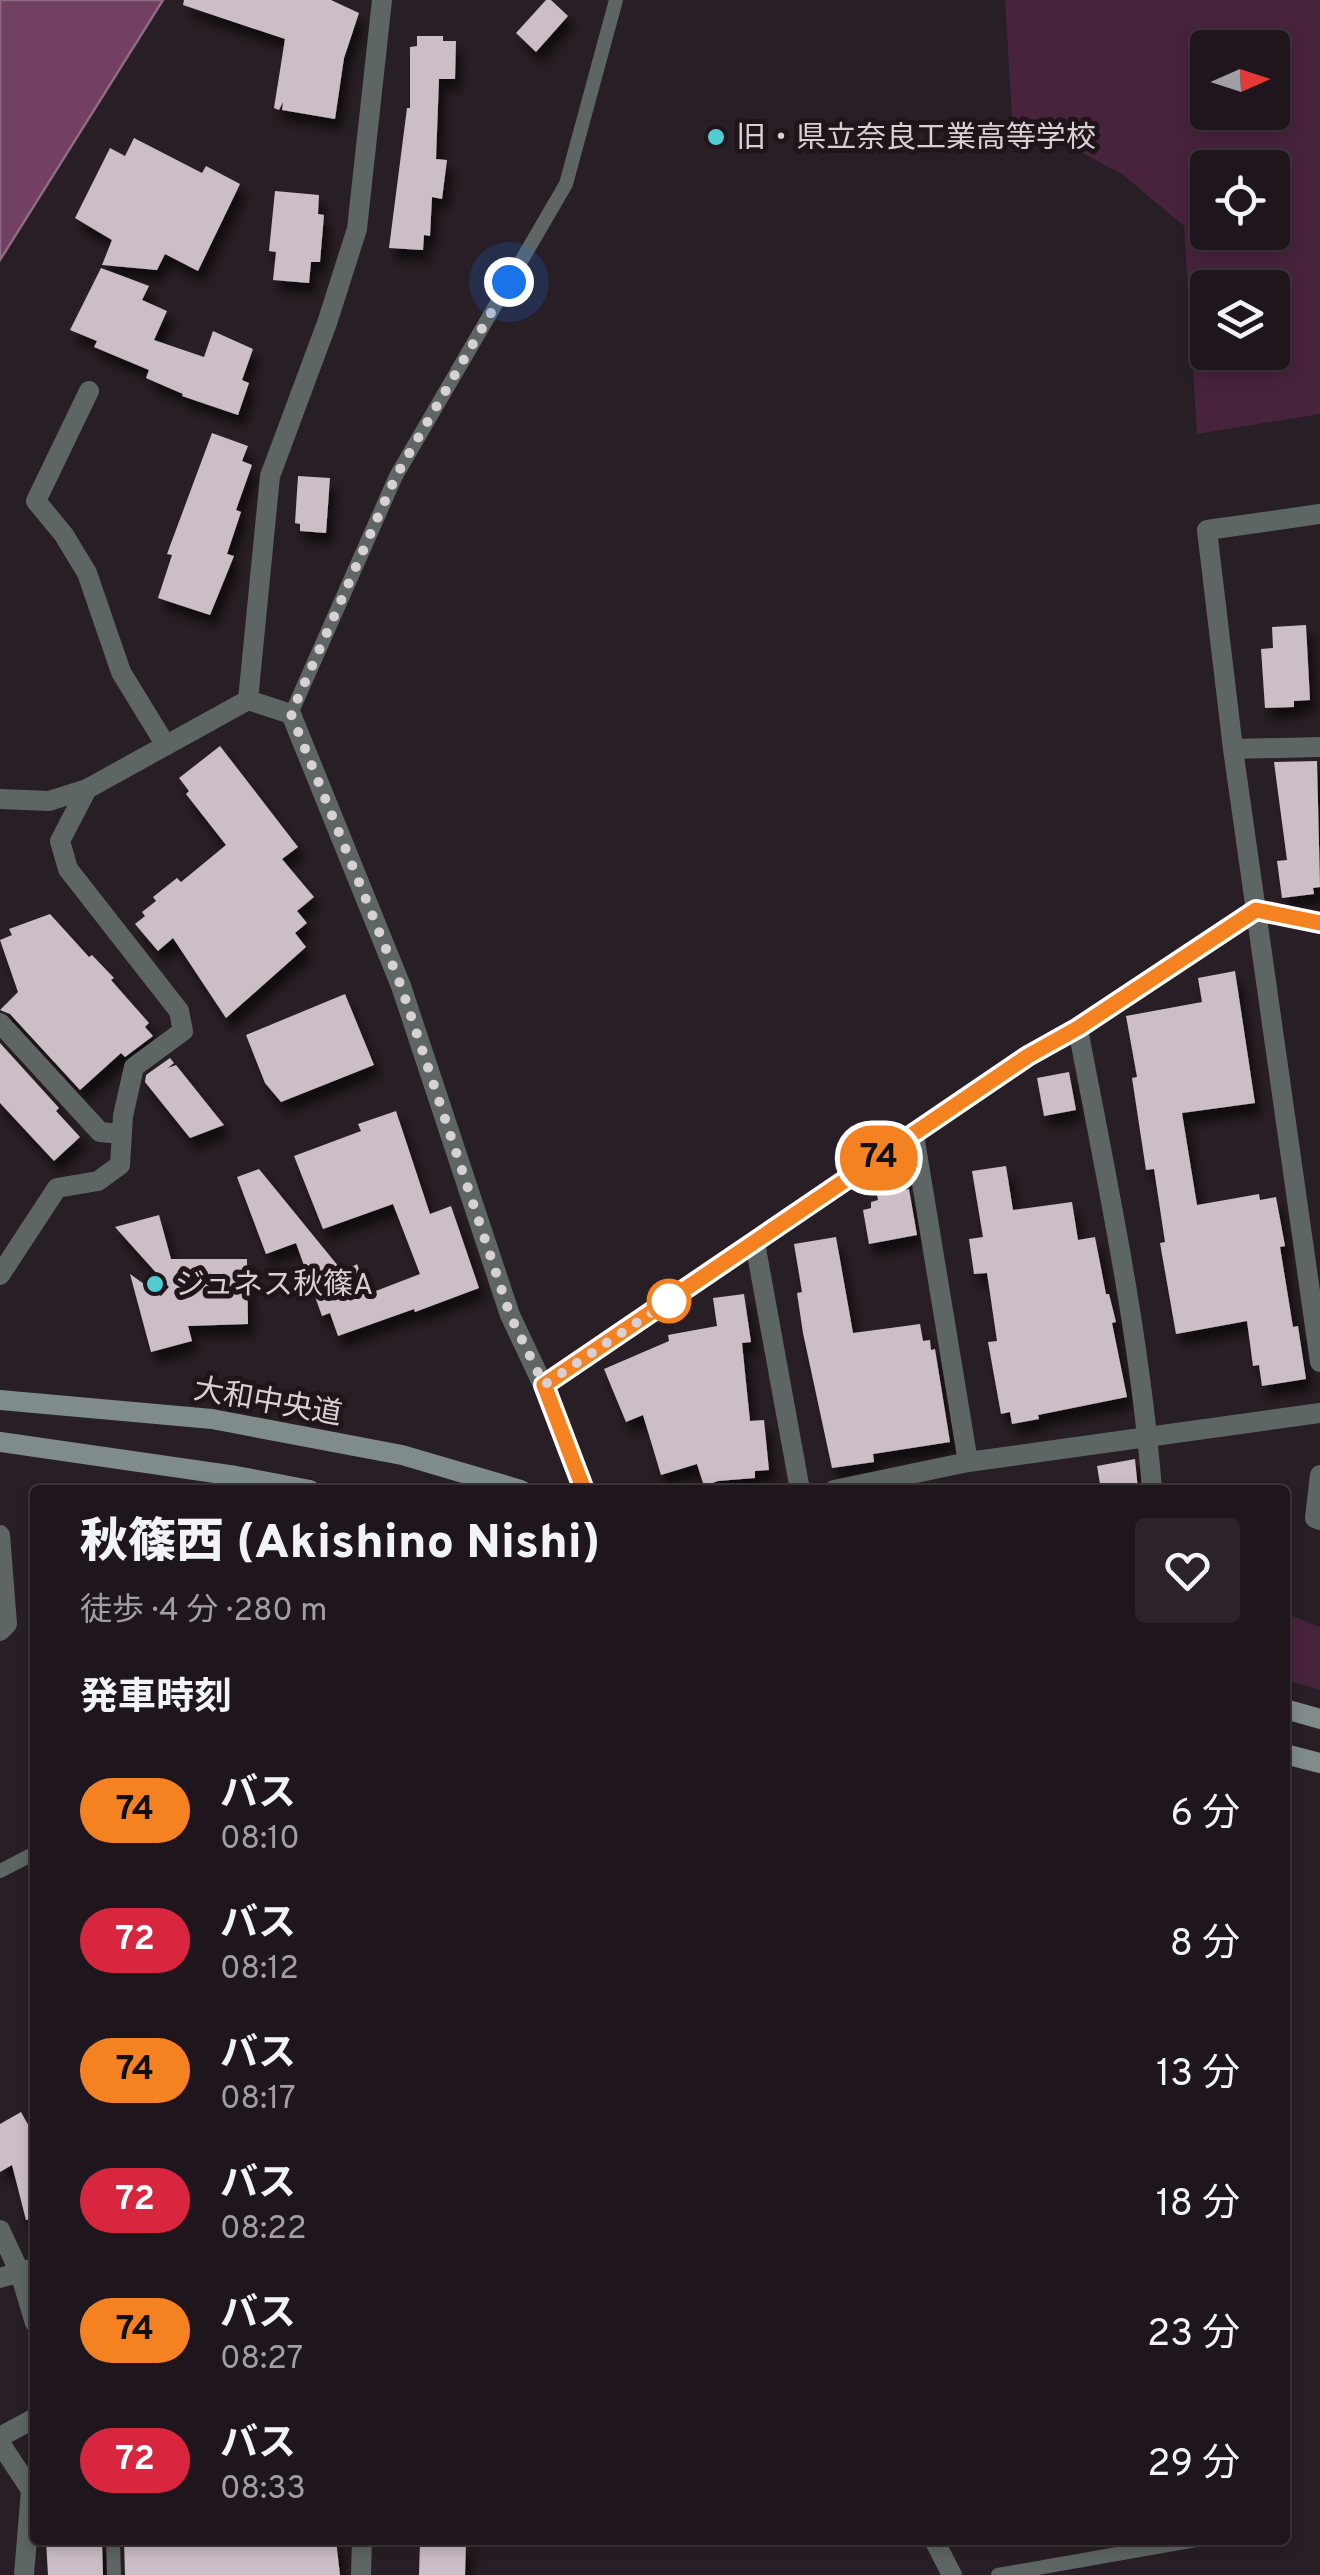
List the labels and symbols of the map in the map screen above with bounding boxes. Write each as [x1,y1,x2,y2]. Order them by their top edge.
north arrow [1190,30,1290,130]
place label: 旧・県立奈良工業高等学校 [736,121,1096,158]
marker: 旧・県立奈良工業高等学校 [705,126,727,148]
your location [484,257,534,307]
line badge: 74 [834,1126,924,1190]
place label: ジュネス秋篠A [175,1268,373,1305]
marker: ジュネス秋篠A [144,1273,166,1295]
unlabelled marker [648,1280,690,1322]
street label: 大和中央道 [190,1372,345,1435]

